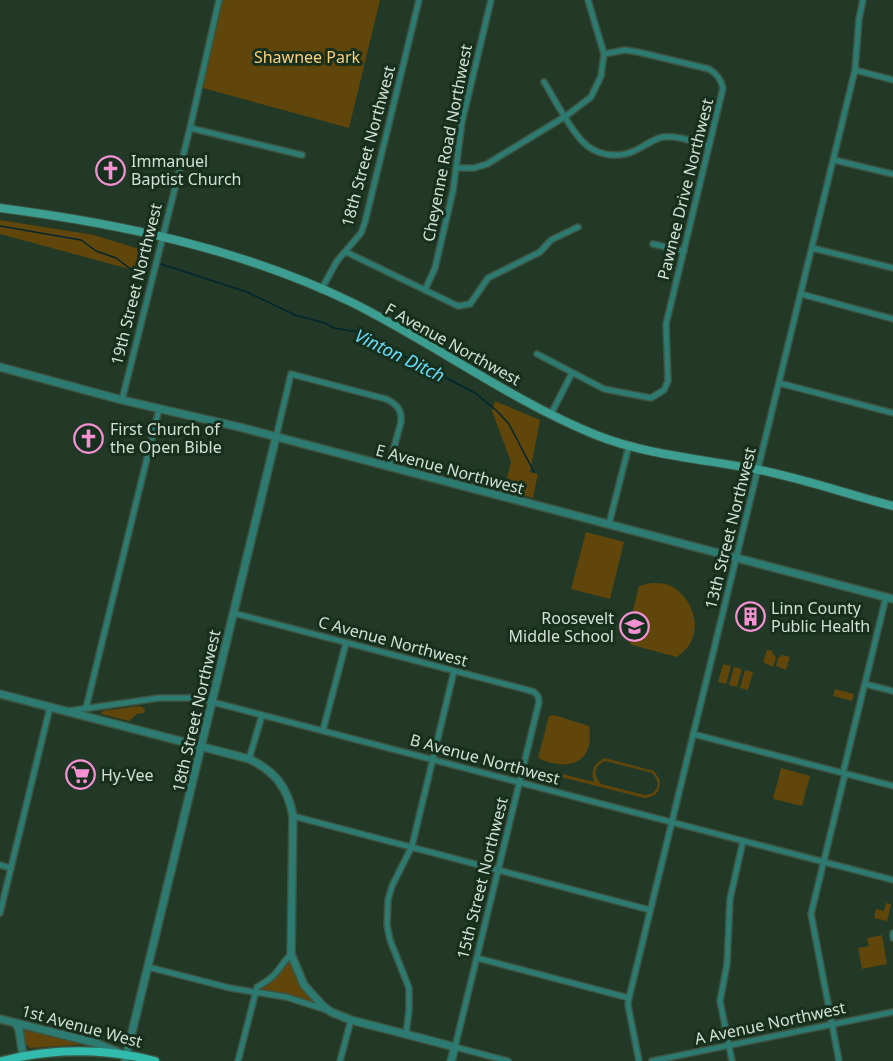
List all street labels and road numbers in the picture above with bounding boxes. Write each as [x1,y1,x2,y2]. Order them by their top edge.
street label: Cheyenne Road Northwest [417,42,477,244]
street label: 18th Street Northwest [336,63,400,229]
street label: Pawnee Drive Northwest [652,96,718,282]
street label: 19th Street Northwest [105,201,167,367]
street label: F Avenue Northwest [381,298,525,391]
street label: E Avenue Northwest [373,439,527,499]
street label: 13th Street Northwest [699,445,761,611]
street label: C Avenue Northwest [316,610,470,672]
street label: 18th Street Northwest [167,627,225,794]
street label: B Avenue Northwest [408,728,562,790]
street label: 15th Street Northwest [451,795,513,961]
street label: A Avenue Northwest [692,996,848,1050]
street label: 1st Avenue West [19,999,145,1053]

